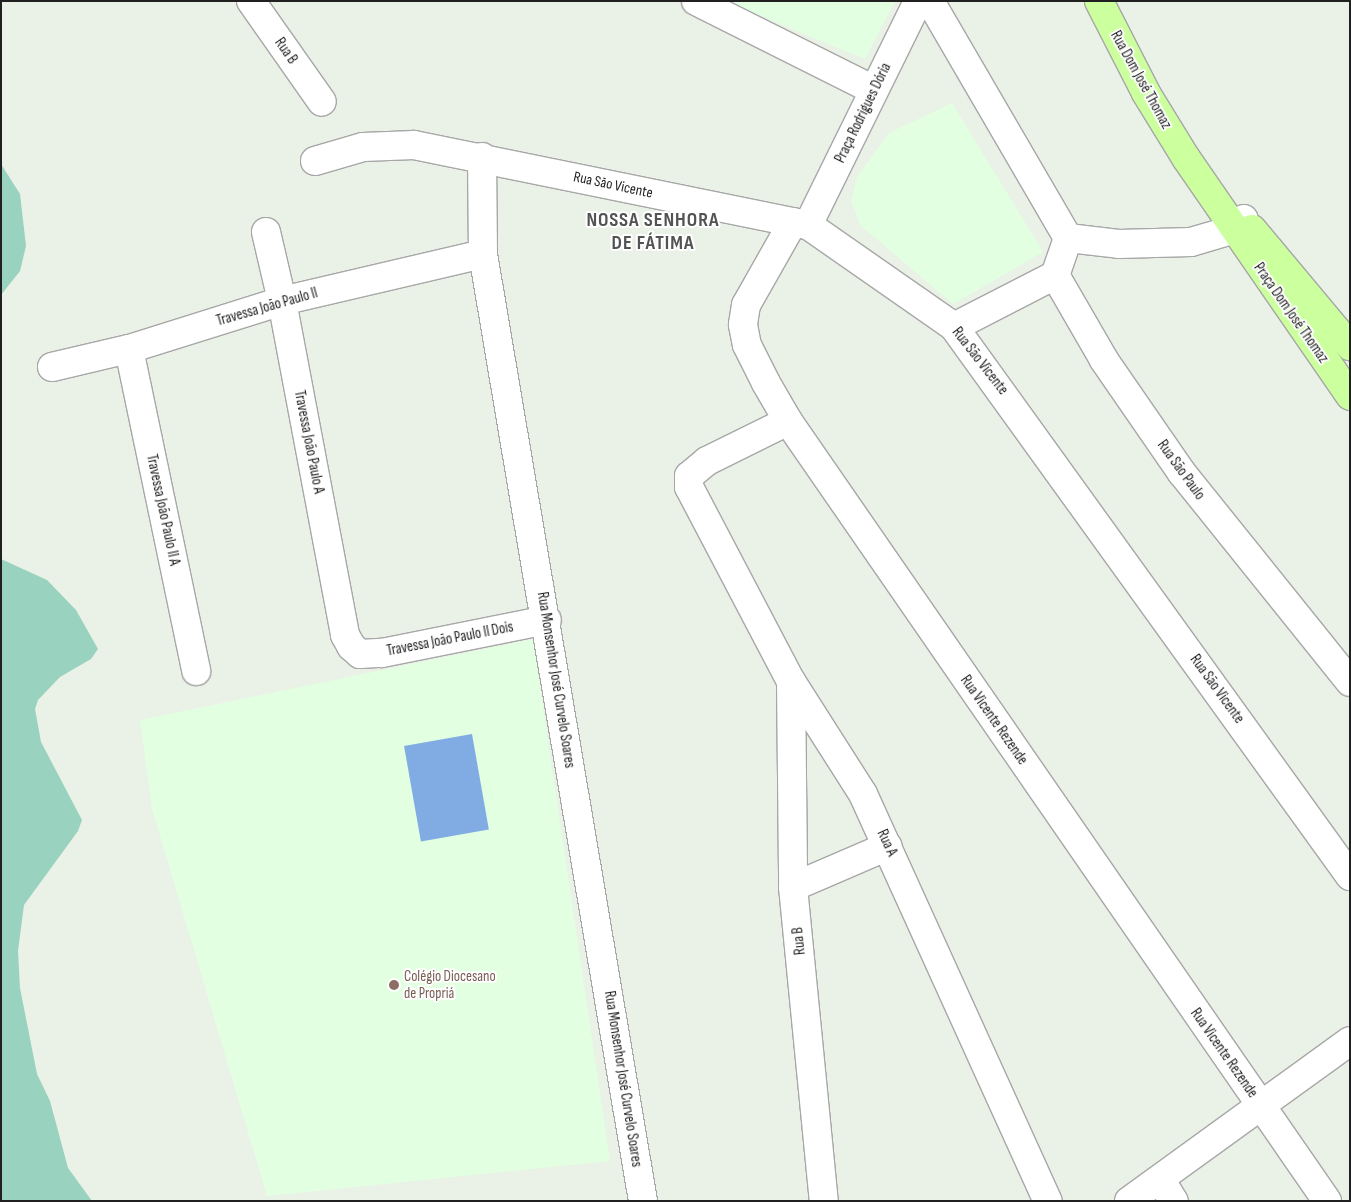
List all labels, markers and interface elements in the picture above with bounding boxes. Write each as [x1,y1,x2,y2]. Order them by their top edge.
street label: Rua Dom José Thomaz [1107,28,1175,132]
street label: Rua B [271,34,301,68]
street label: Praça Rodrigues Dória [831,60,895,166]
street label: Rua São Vicente [572,168,654,202]
district label: NOSSA SENHORA DE FÁTIMA [585,209,721,256]
street label: Praça Dom José Thomaz [1250,259,1332,367]
street label: Travessa João Paulo II [214,284,320,330]
street label: Rua São Vicente [948,324,1012,398]
street label: Travessa João Paulo A [290,389,328,495]
street label: Rua São Paulo [1153,437,1209,503]
street label: Travessa João Paulo II A [142,453,184,567]
street label: Rua Monsenhor José Curvelo Soares [533,591,579,769]
street label: Travessa João Paulo II Dois [385,618,515,660]
street label: Rua São Vicente [1186,651,1248,727]
street label: Rua Vicente Rezende [957,672,1031,768]
street label: Rua A [873,827,901,859]
street label: Rua B [789,926,809,956]
place label: Colégio Diocesano de Propriá [404,967,496,1002]
marker: Colégio Diocesano de Propriá [388,979,400,991]
street label: Rua Monsenhor José Curvelo Soares [600,990,646,1168]
street label: Rua Vicente Rezende [1187,1005,1261,1101]

